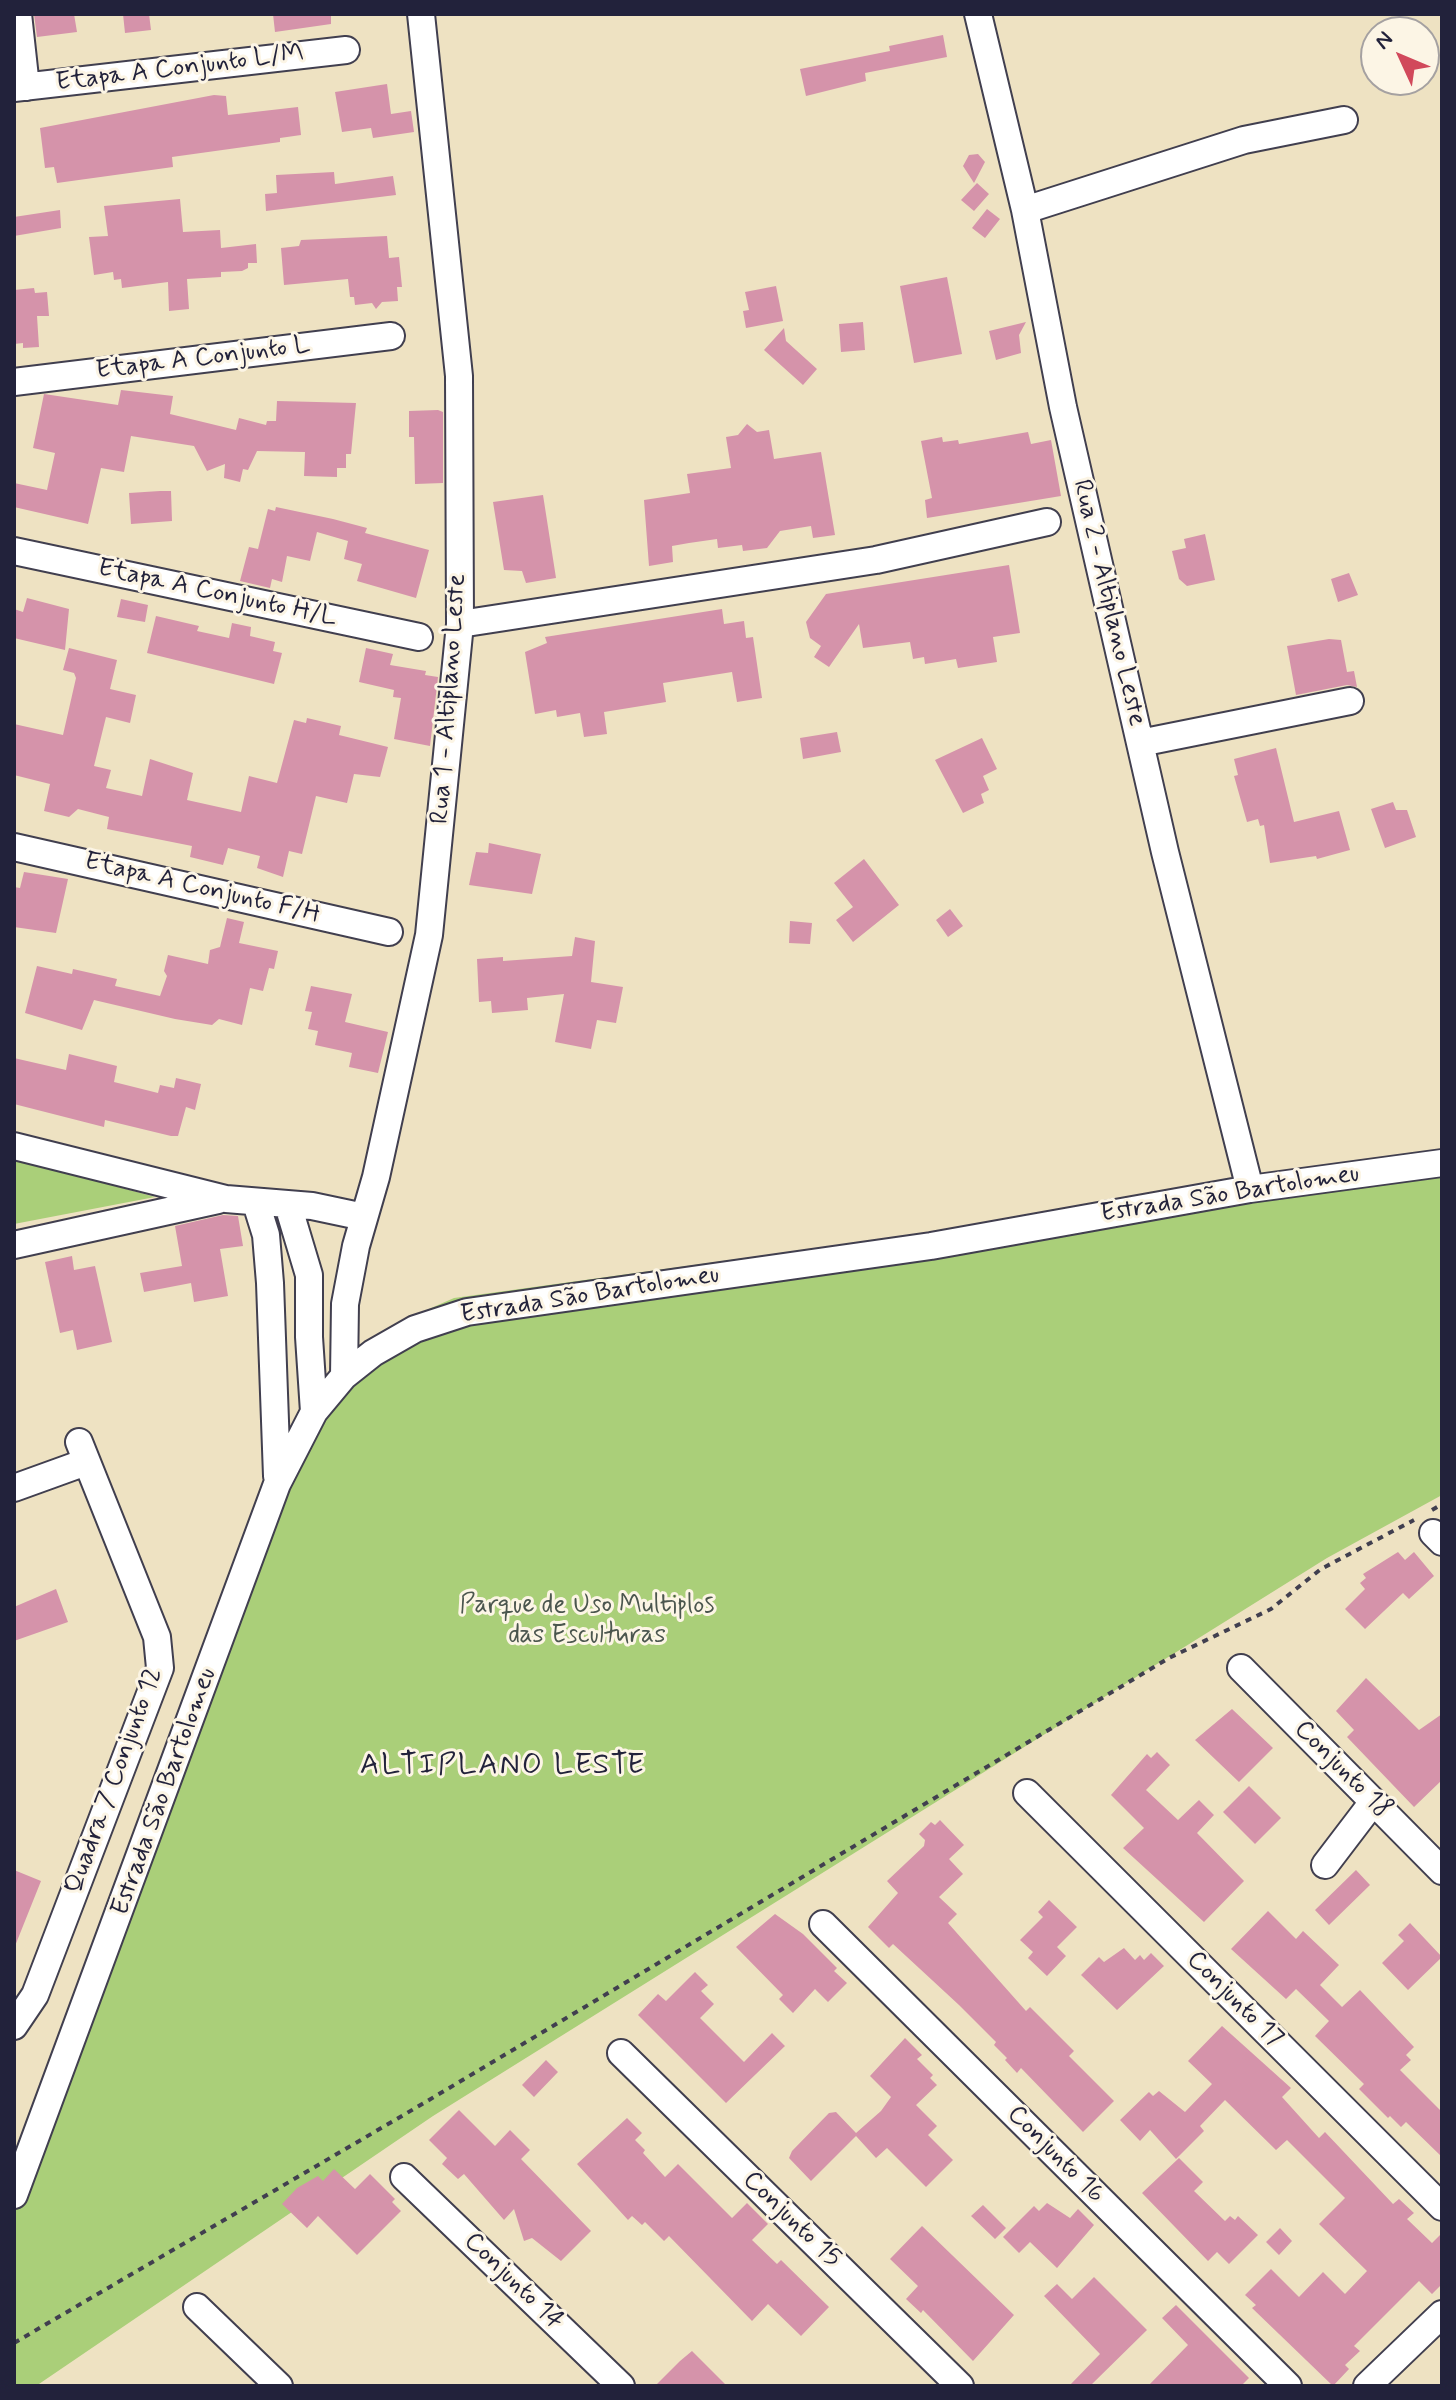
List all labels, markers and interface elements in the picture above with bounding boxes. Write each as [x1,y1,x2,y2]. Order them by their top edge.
north arrow [1360,16,1440,96]
text: N [1369,26,1399,56]
street label: Etapa A Conjunto L/M [54,38,306,100]
street label: Etapa A Conjunto L [94,330,312,388]
street label: Rua 2 - Altiplano Leste [1064,477,1152,729]
street label: Etapa A Conjunto H/L [95,553,339,635]
street label: Rua 1 - Altiplano Leste [426,573,474,825]
street label: Etapa A Conjunto F/H [81,847,323,931]
street label: Estrada São Bartolomeu [1098,1159,1362,1231]
street label: Estrada São Bartolomeu [458,1260,722,1332]
park label: Parque de Uso Multiplos das Esculturas [460,1591,714,1652]
street label: Quadra 7 Conjunto 12 [60,1664,170,1898]
street label: Estrada São Bartolomeu [106,1664,224,1920]
street label: Conjunto 18 [1287,1715,1397,1825]
district label: ALTIPLANO LESTE [352,1749,654,1785]
street label: Conjunto 17 [1179,1945,1289,2055]
street label: Conjunto 16 [1000,2100,1110,2210]
street label: Conjunto 15 [735,2165,847,2275]
street label: Conjunto 14 [456,2227,570,2337]

